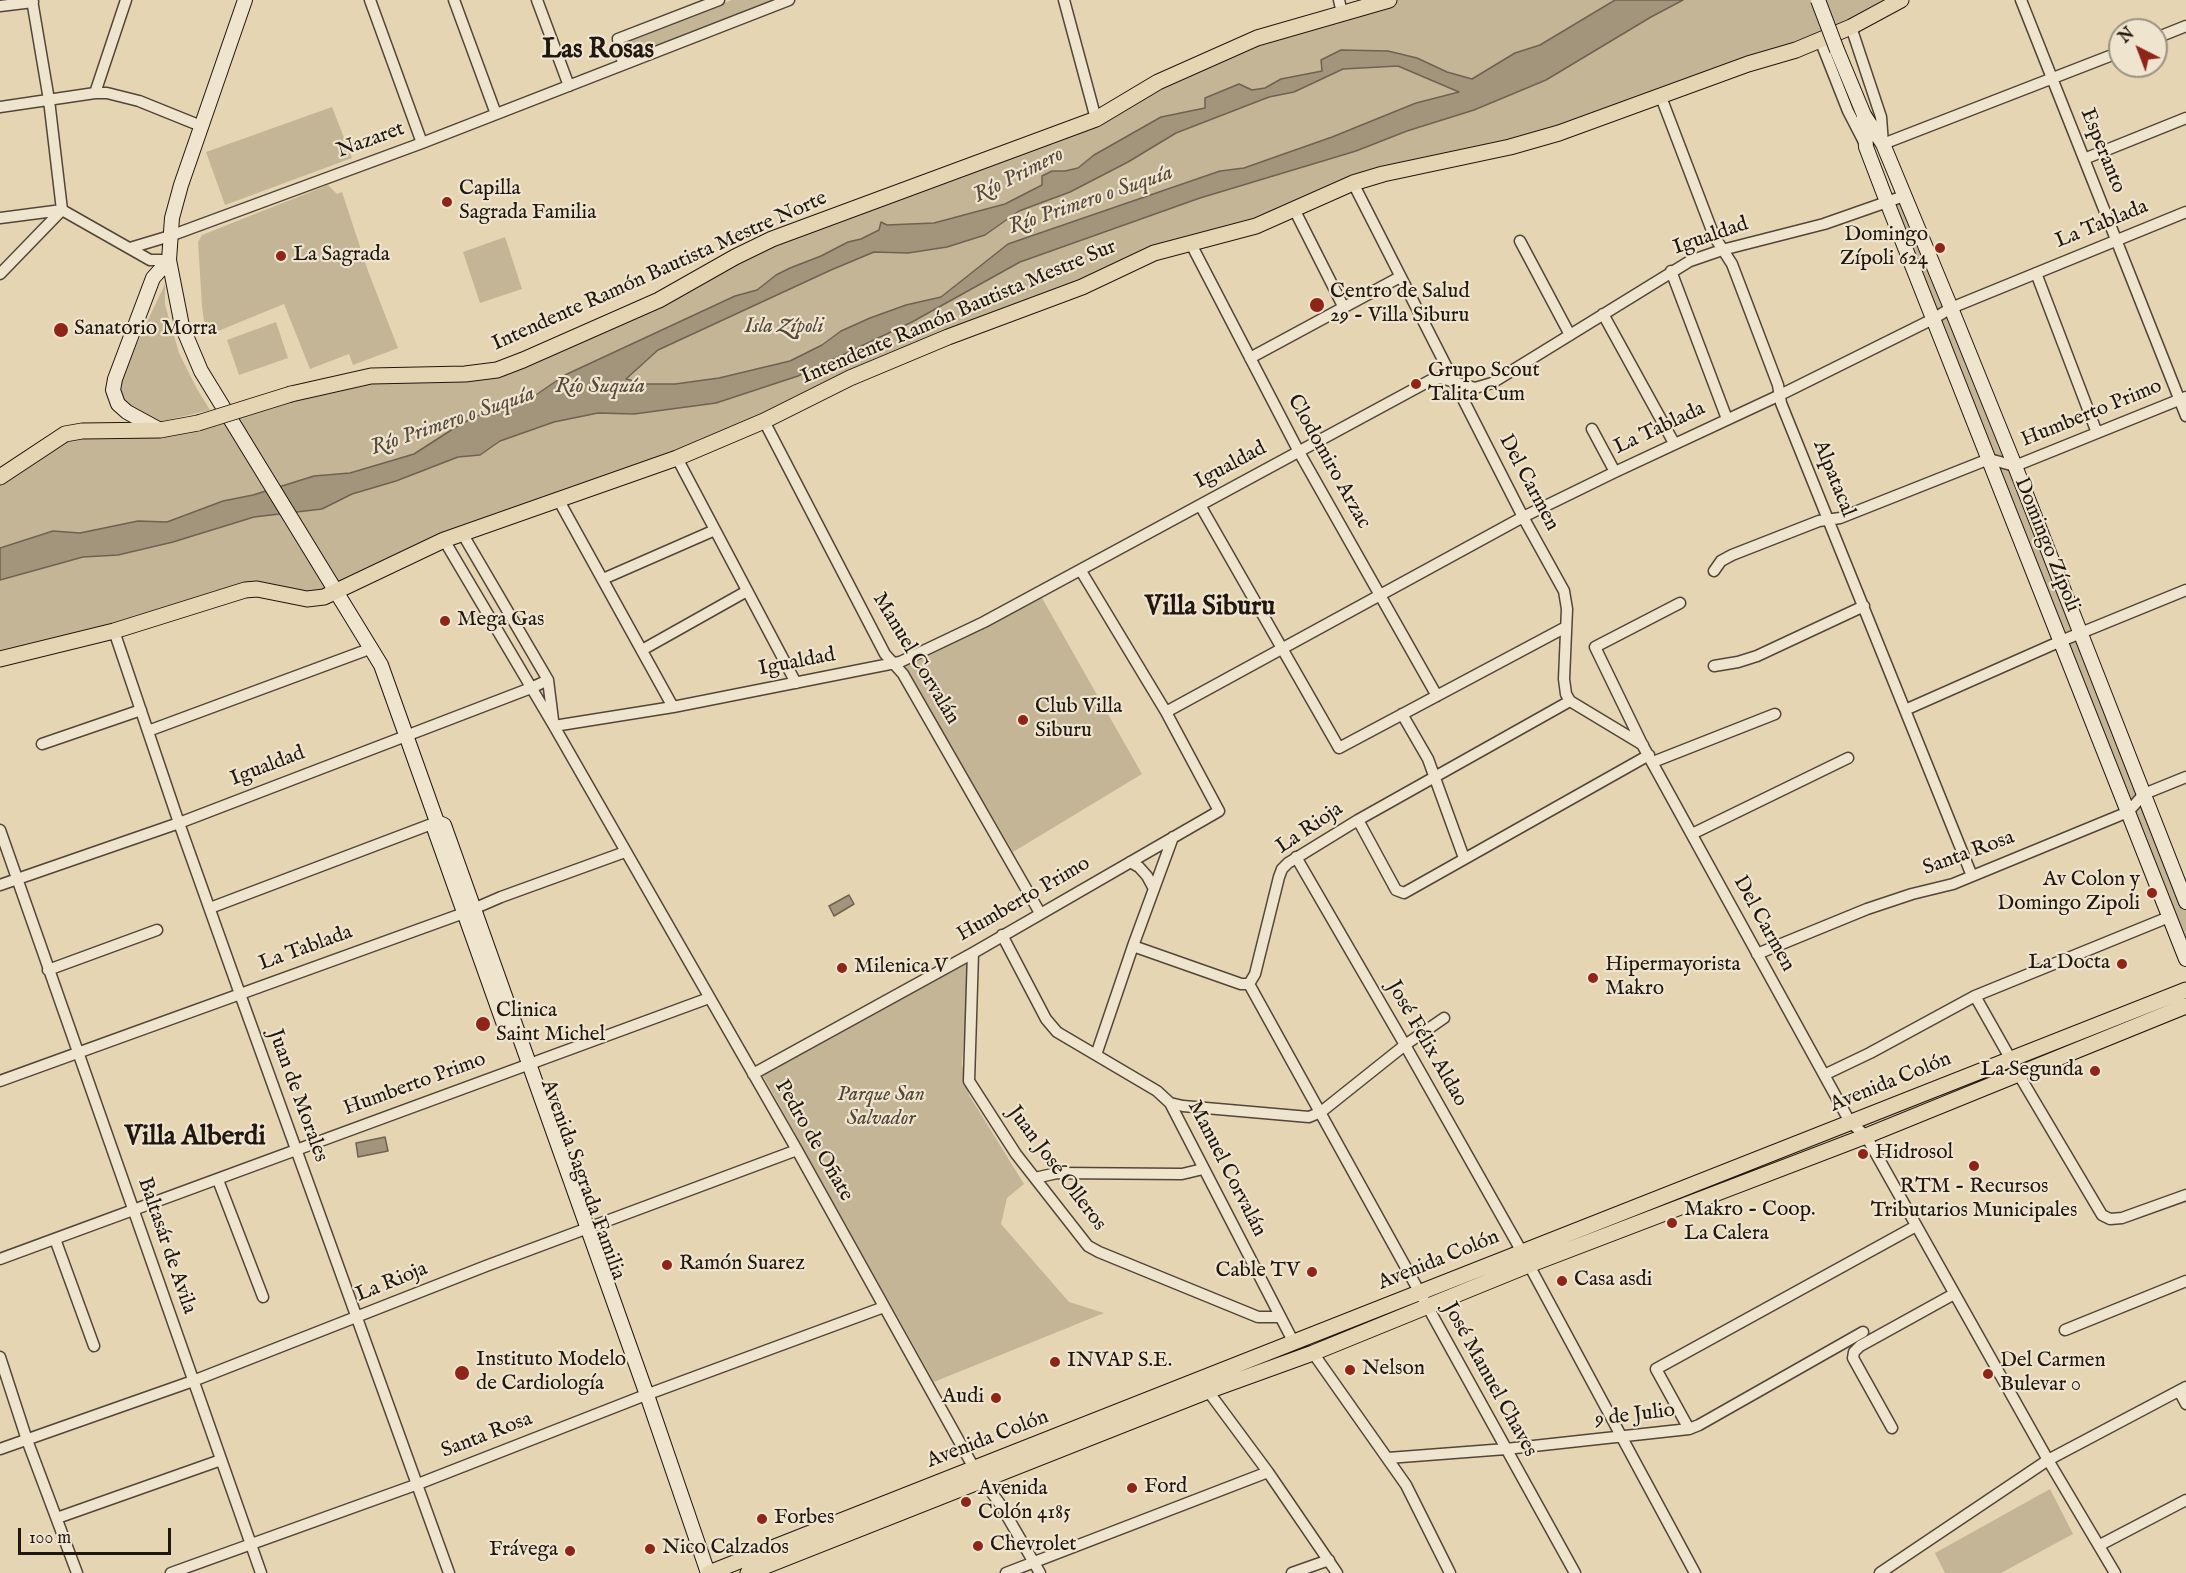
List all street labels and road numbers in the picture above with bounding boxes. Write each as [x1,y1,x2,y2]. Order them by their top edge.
street label: Esperanto [2074,105,2130,197]
street label: Nazaret [334,117,408,165]
street label: Intendente Ramón Bautista Mestre Norte [489,187,831,357]
street label: La Tablada [2052,195,2152,255]
street label: Igualdad [1670,212,1752,262]
street label: Intendente Ramón Bautista Mestre Sur [798,235,1120,391]
street label: Humberto Primo [2018,374,2166,454]
street label: Clodomiro Arzac [1281,390,1375,534]
street label: La Tablada [1610,397,1710,461]
street label: Del Carmen [1492,430,1564,536]
street label: Igualdad [1191,437,1271,495]
street label: Alpatacal [1806,437,1860,521]
street label: Domingo Zípoli [2008,474,2084,616]
street label: Manuel Corvalán [866,589,964,729]
street label: Igualdad [757,643,837,683]
street label: Igualdad [227,741,309,793]
street label: La Rioja [1272,798,1348,860]
street label: Santa Rosa [1920,826,2018,882]
street label: Humberto Primo [953,852,1095,948]
street label: Del Carmen [1726,872,1800,976]
street label: La Tablada [256,920,356,978]
street label: José Félix Aldao [1380,976,1472,1112]
street label: Juan de Morales [261,1026,333,1166]
street label: Avenida Colón [1827,1047,1955,1119]
street label: Humberto Primo [341,1048,489,1122]
street label: Avenida Sagrada Familia [534,1076,630,1284]
street label: Pedro de Oñate [768,1076,858,1206]
street label: Manuel Corvalán [1181,1097,1271,1241]
street label: Juan José Olleros [1001,1102,1111,1236]
street label: Baltasár de Avila [131,1174,201,1318]
street label: Avenida Colón [1375,1225,1503,1297]
street label: La Rioja [352,1257,432,1309]
street label: José Manuel Chaves [1436,1298,1542,1462]
street label: 9 de Julio [1593,1399,1677,1433]
street label: Avenida Colón [924,1405,1052,1475]
street label: Santa Rosa [438,1407,536,1465]

